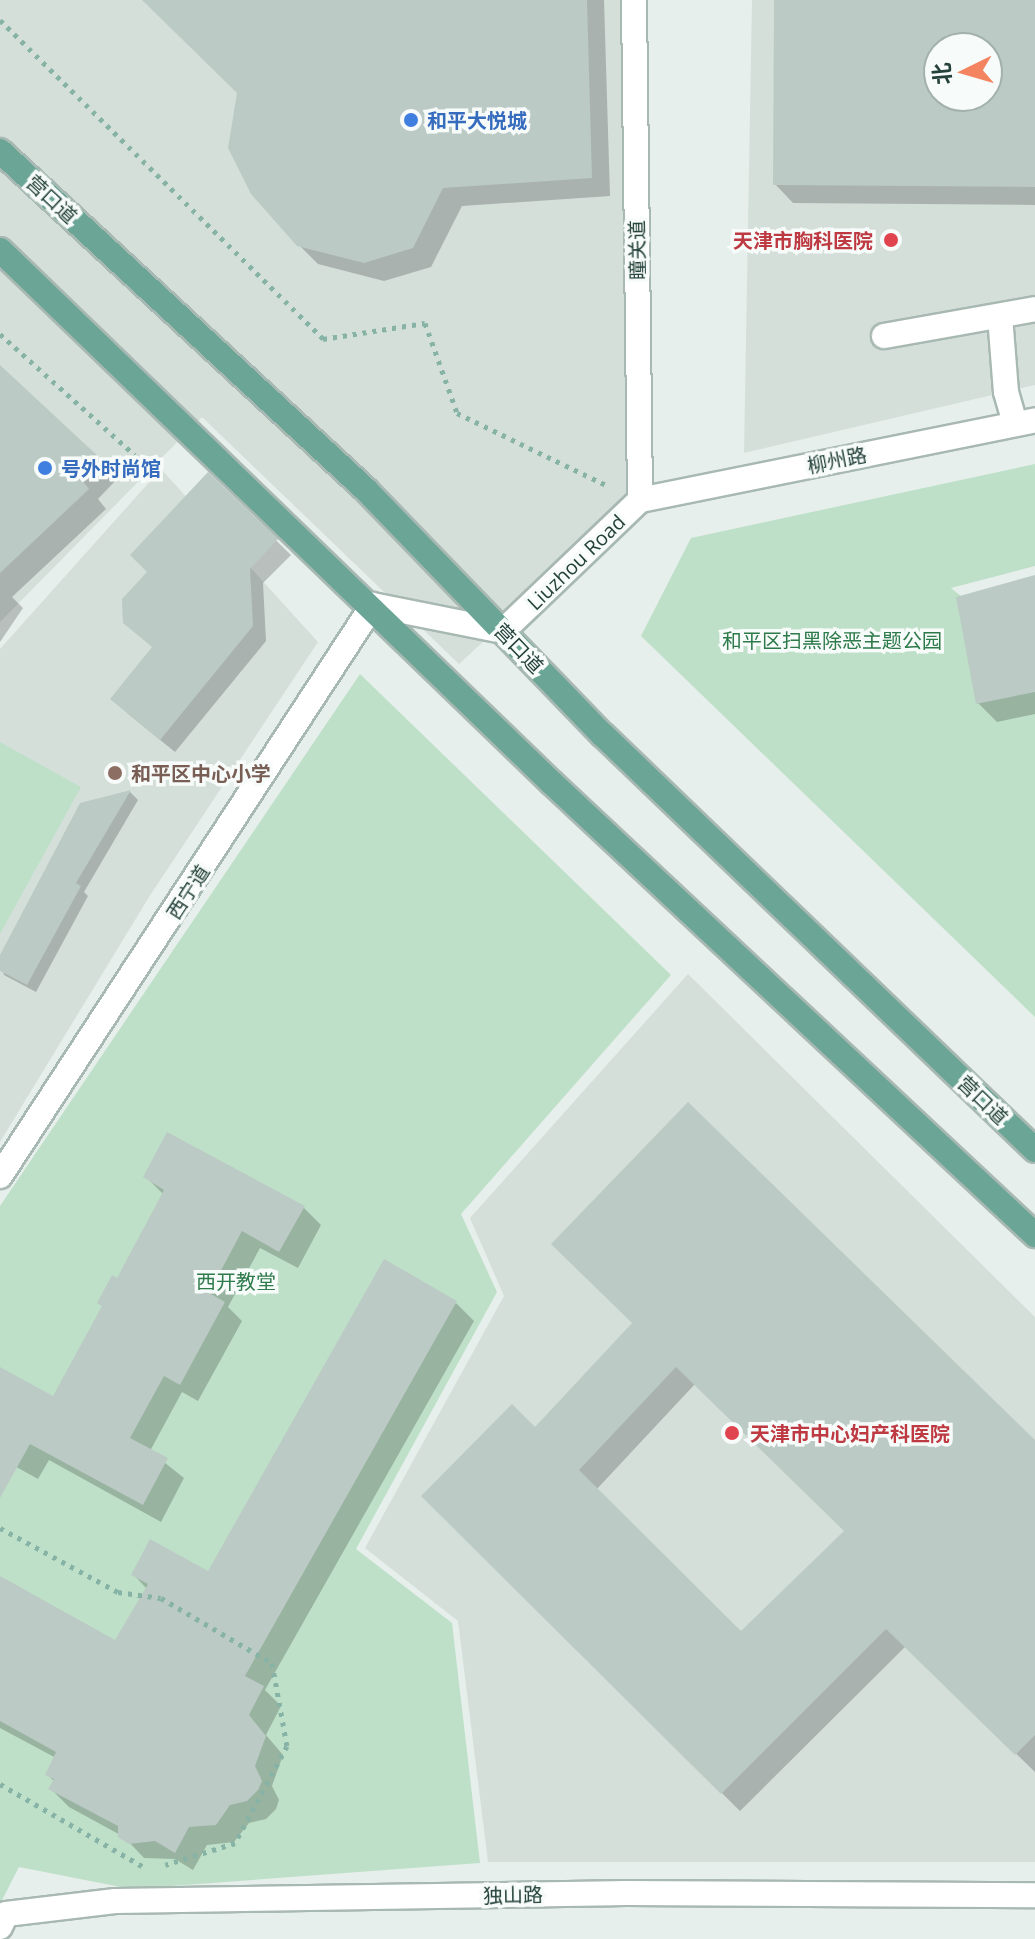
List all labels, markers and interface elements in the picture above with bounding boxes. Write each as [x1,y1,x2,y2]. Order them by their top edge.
north arrow [923,32,1003,112]
text: 北 [925,62,957,86]
place label: 和平大悦城 [427,108,527,132]
marker: 和平大悦城 [402,111,420,129]
street label: 营口道 [22,170,82,228]
street label: 瞳关道 [624,220,650,280]
place label: 天津市胸科医院 [733,228,873,252]
marker: 天津市胸科医院 [880,229,902,251]
street label: 柳州路 [805,442,869,478]
place label: 号外时尚馆 [61,456,161,480]
marker: 号外时尚馆 [36,459,54,477]
street label: Liuzhou Road [522,509,630,615]
street label: 营口道 [490,618,548,678]
park label: 和平区扫黑除恶主题公园 [722,628,942,652]
place label: 和平区中心小学 [131,761,271,785]
marker: 和平区中心小学 [106,764,124,782]
street label: 西宁道 [162,860,214,924]
street label: 营口道 [953,1071,1013,1129]
park label: 西开教堂 [196,1269,276,1293]
place label: 天津市中心妇产科医院 [750,1421,950,1445]
marker: 天津市中心妇产科医院 [721,1422,743,1444]
street label: 独山路 [483,1882,543,1908]

